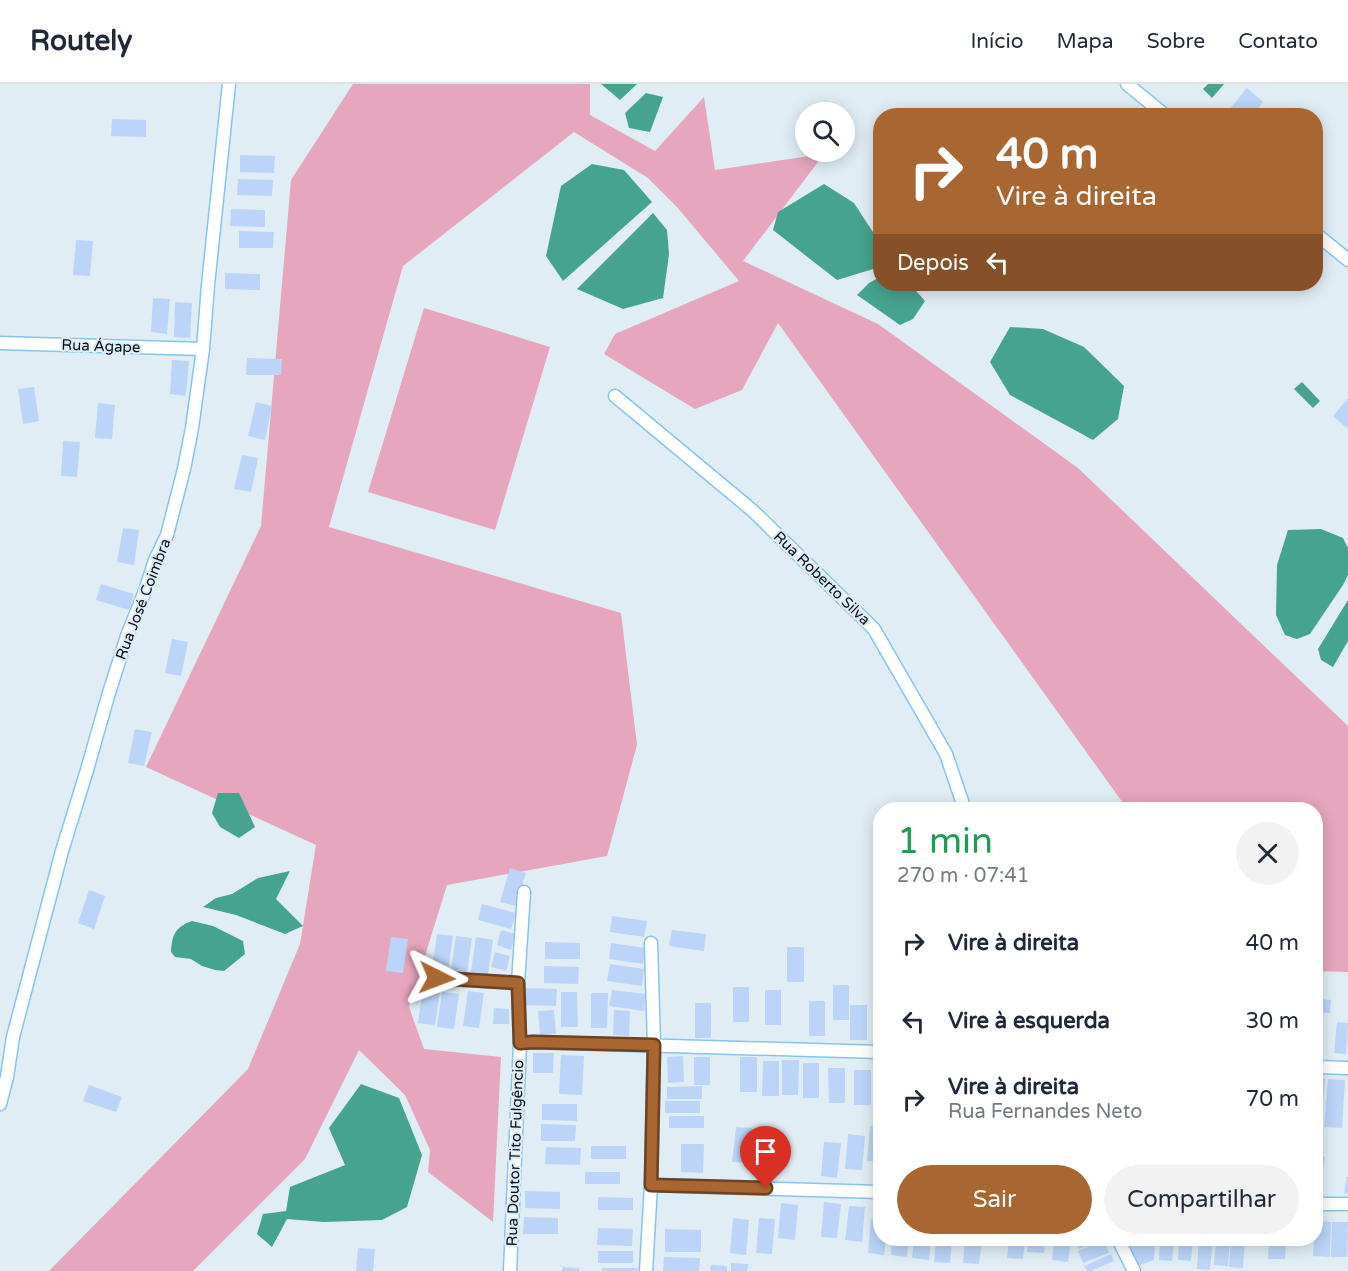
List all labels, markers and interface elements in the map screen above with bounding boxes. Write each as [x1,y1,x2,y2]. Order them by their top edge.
text: Routely [30,24,132,58]
text: Início [971,29,1023,54]
text: Mapa [1056,29,1114,54]
text: Sobre [1147,29,1205,54]
text: Contato [1238,29,1318,54]
map controls [795,102,855,162]
button: search [795,102,855,162]
text: 40 m [996,129,1098,180]
icon: right [897,132,975,210]
text: Vire à direita [996,180,1157,213]
icon: left [981,246,1014,279]
text: Depois [897,250,969,276]
street label: Rua Ágape [61,336,141,356]
street label: Rua Roberto Silva [770,527,874,629]
street label: Rua José Coimbra [112,536,174,662]
text: 1 min [897,820,993,863]
button: close [1236,822,1299,885]
text: 270 m · 07:41 [897,864,1029,888]
icon: right [897,927,930,960]
text: Vire à direita [948,930,1079,956]
text: 40 m [1245,930,1299,956]
position arrow [405,946,469,1010]
icon: left [897,1005,930,1038]
text: Vire à esquerda [948,1008,1110,1034]
text: 30 m [1245,1008,1299,1034]
street label: Rua Doutor Tito Fulgêncio [503,1059,527,1247]
text: Vire à direita [948,1074,1079,1100]
icon: right [897,1083,930,1116]
text: 70 m [1245,1086,1299,1112]
text: Rua Fernandes Neto [948,1100,1142,1124]
pin [740,1126,791,1188]
icon: arrive [749,1135,782,1168]
button: Sair [897,1165,1092,1234]
button: Compartilhar [1104,1165,1299,1234]

